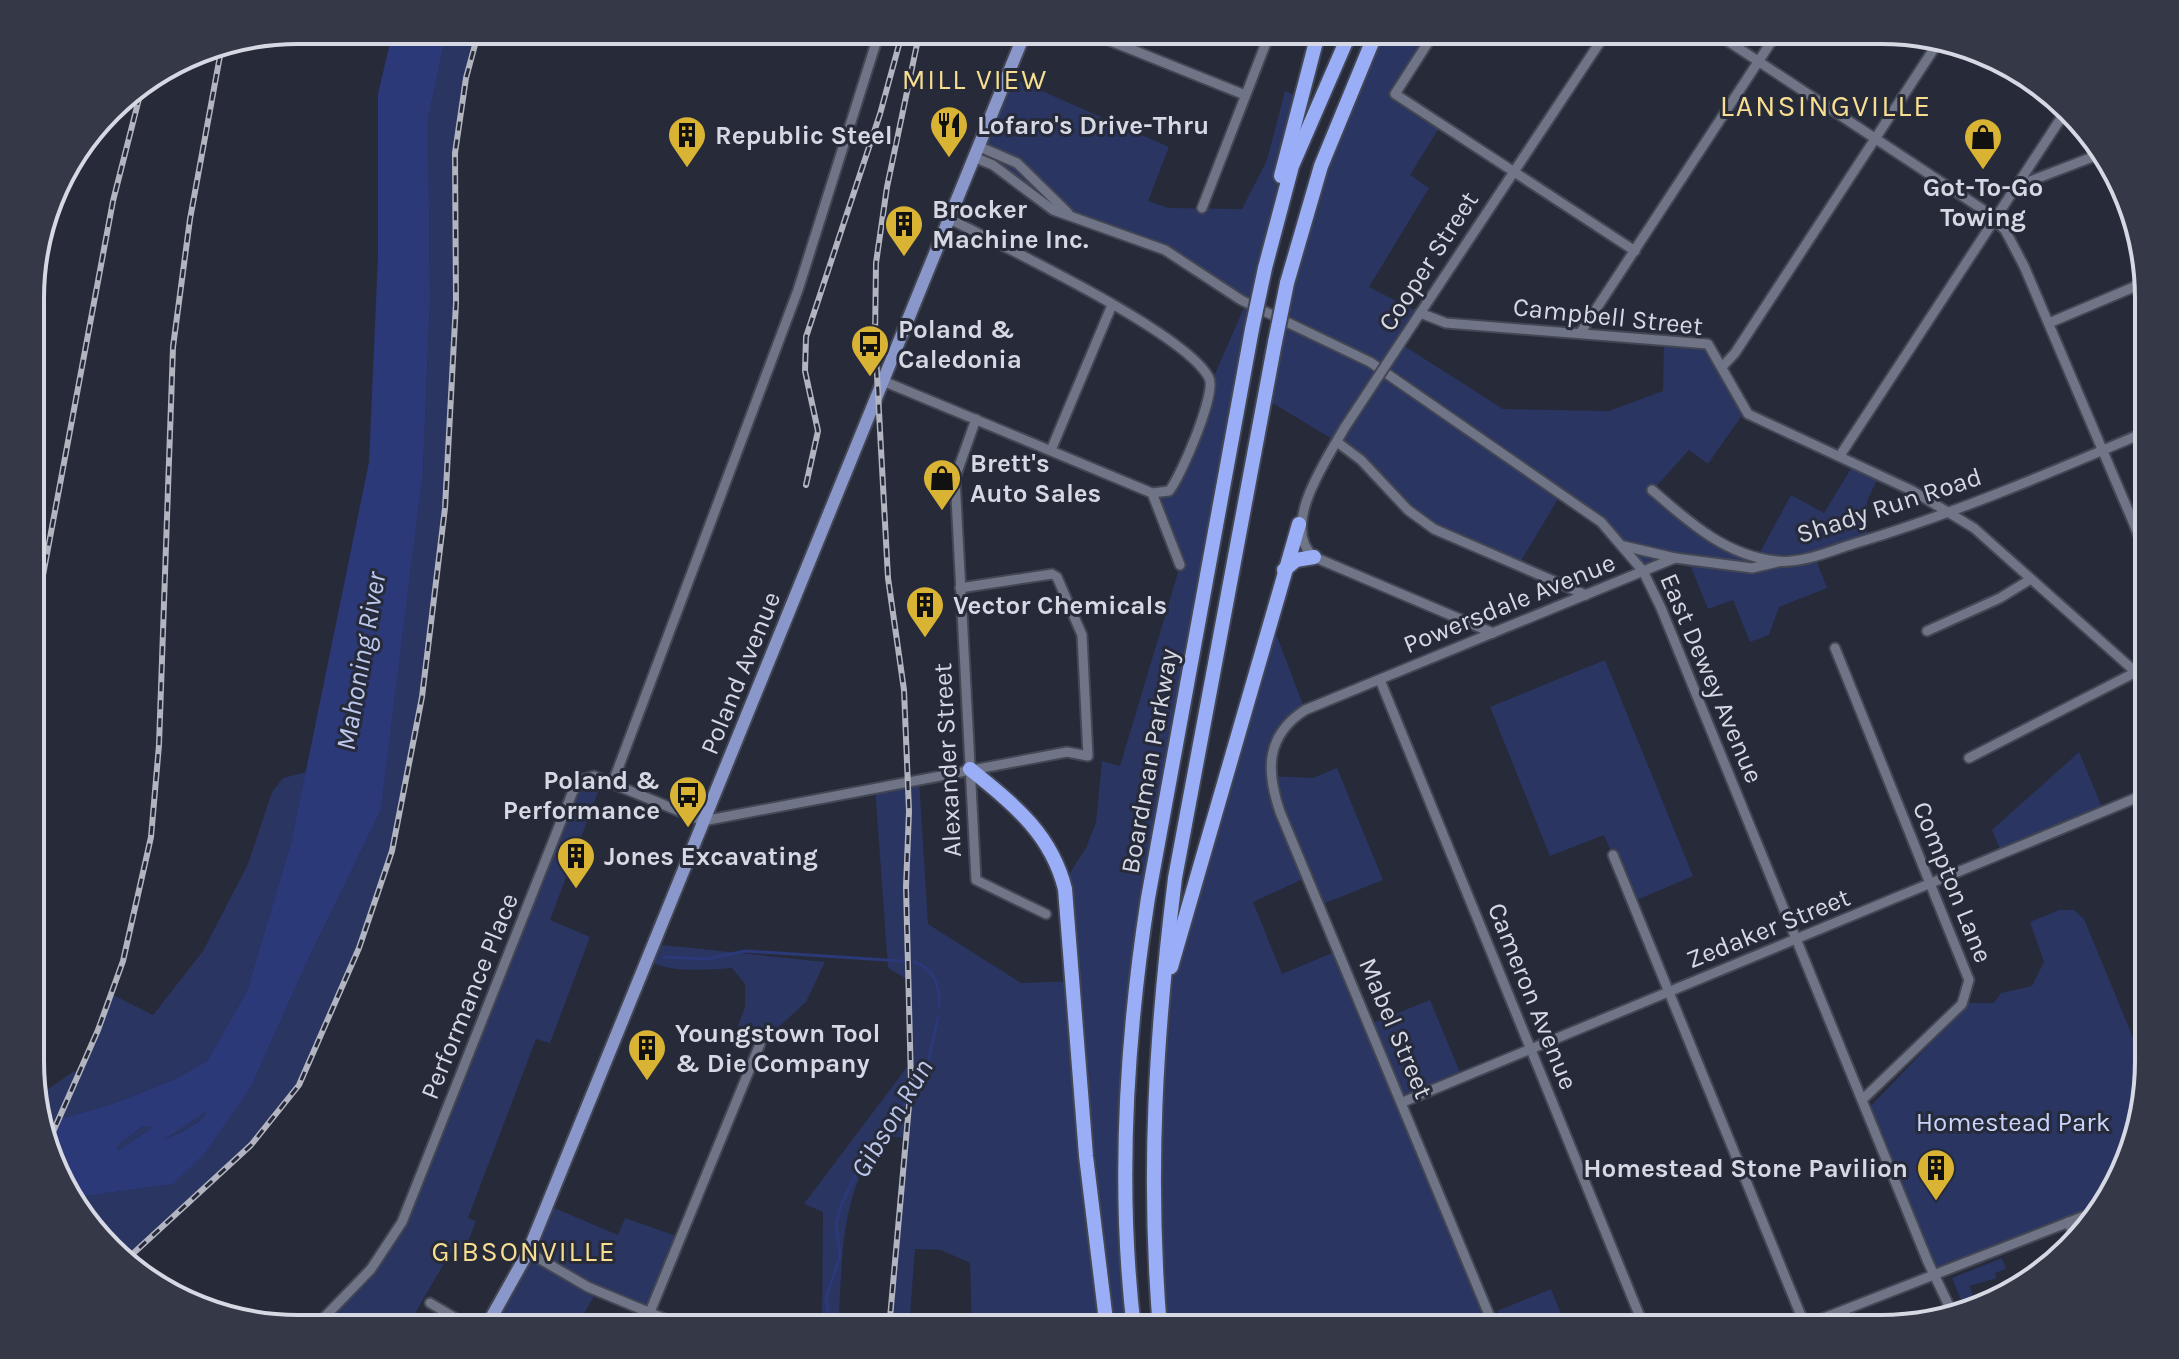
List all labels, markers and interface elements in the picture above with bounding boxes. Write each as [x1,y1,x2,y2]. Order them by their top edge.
district label: MILL VIEW [902,63,1048,96]
district label: LANSINGVILLE [1720,88,1932,124]
restaurant icon: Lofaro's Drive-Thru [928,104,970,159]
place label: Lofaro's Drive-Thru [977,110,1209,141]
building icon: Republic Steel [666,114,708,169]
shop icon: Got-To-Go Towing [1962,116,2004,171]
place label: Republic Steel [715,120,893,151]
place label: Got-To-Go Towing [1923,172,2043,233]
street label: Cooper Street [1372,186,1485,337]
place label: Brocker Machine Inc. [932,194,1088,255]
building icon: Brocker Machine Inc. [883,203,925,258]
street label: Campbell Street [1512,291,1705,342]
place label: Poland & Caledonia [898,314,1022,375]
bus stop icon: Poland & Caledonia [849,323,891,378]
place label: Brett's Auto Sales [970,448,1101,509]
shop icon: Brett's Auto Sales [921,457,963,512]
street label: Shady Run Road [1793,461,1986,550]
street label: Powersdale Avenue [1399,547,1620,660]
water label: Mahoning River [329,568,393,753]
street label: East Dewey Avenue [1653,569,1770,788]
building icon: Vector Chemicals [904,584,946,639]
street label: Poland Avenue [694,587,787,759]
place label: Vector Chemicals [953,590,1167,621]
street label: Boardman Parkway [1114,646,1185,876]
street label: Alexander Street [927,662,968,858]
place label: Poland & Performance [503,765,660,826]
bus stop icon: Poland & Performance [667,774,709,829]
street label: Compton Lane [1906,797,1999,967]
building icon: Jones Excavating [555,835,597,890]
place label: Jones Excavating [604,841,818,872]
street label: Zedaker Street [1682,882,1855,975]
street label: Performance Place [414,889,525,1104]
street label: Cameron Avenue [1481,898,1584,1094]
street label: Mabel Street [1352,953,1439,1103]
place label: Youngstown Tool & Die Company [675,1018,880,1079]
building icon: Youngstown Tool & Die Company [626,1027,668,1082]
water label: Gibson Run [843,1053,940,1184]
park label: Homestead Park [1916,1107,2110,1138]
building icon: Homestead Stone Pavilion [1915,1147,1957,1202]
place label: Homestead Stone Pavilion [1583,1153,1908,1184]
district label: GIBSONVILLE [432,1235,616,1268]

